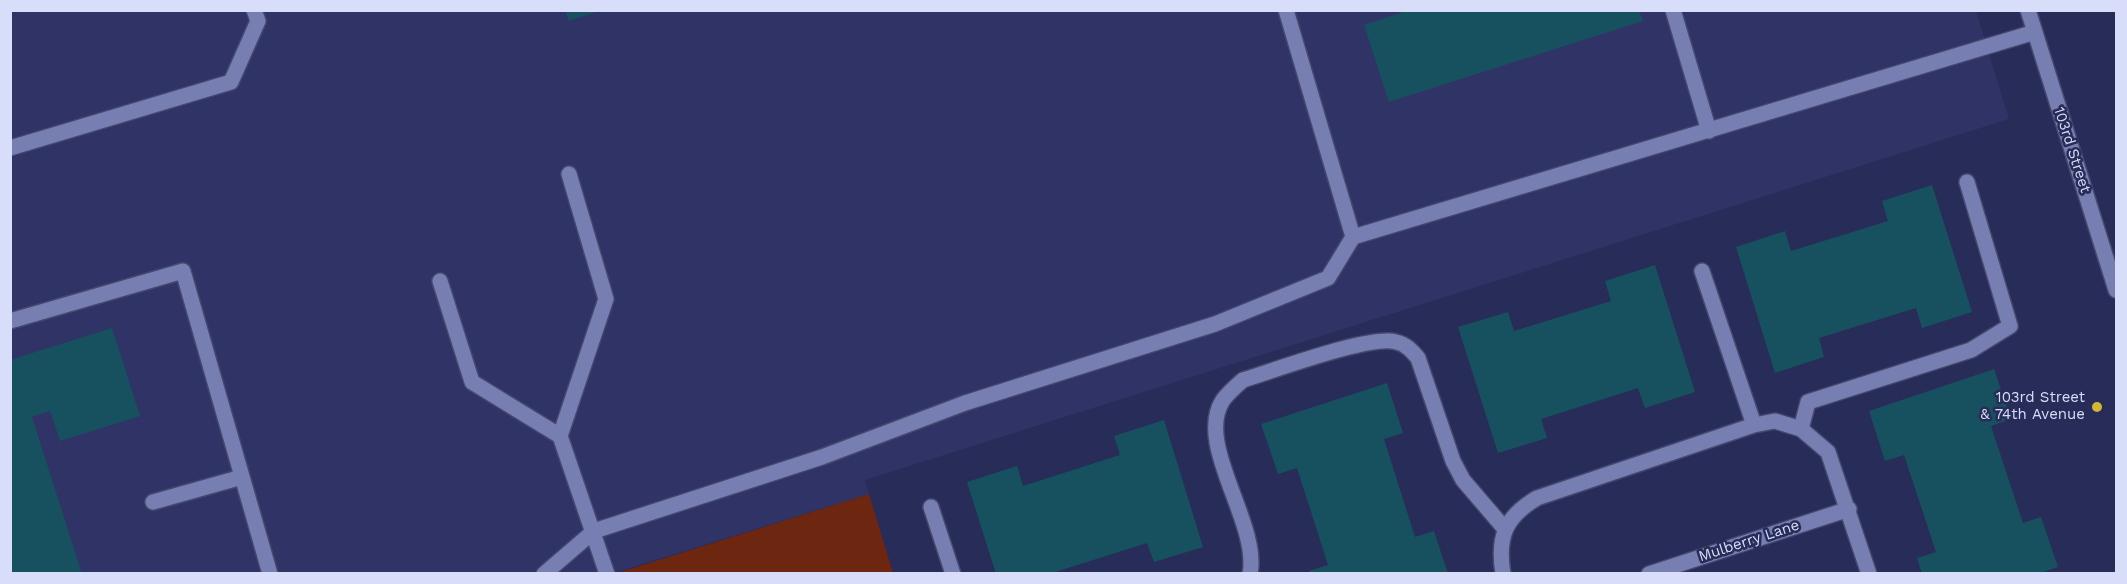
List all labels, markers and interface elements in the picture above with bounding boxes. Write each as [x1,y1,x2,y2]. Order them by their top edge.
street label: 103rd Street [2050,105,2094,195]
place label: 103rd Street & 74th Avenue [1980,389,2085,424]
marker: 103rd Street & 74th Avenue [2090,400,2104,414]
street label: Mulberry Lane [1696,516,1802,566]

